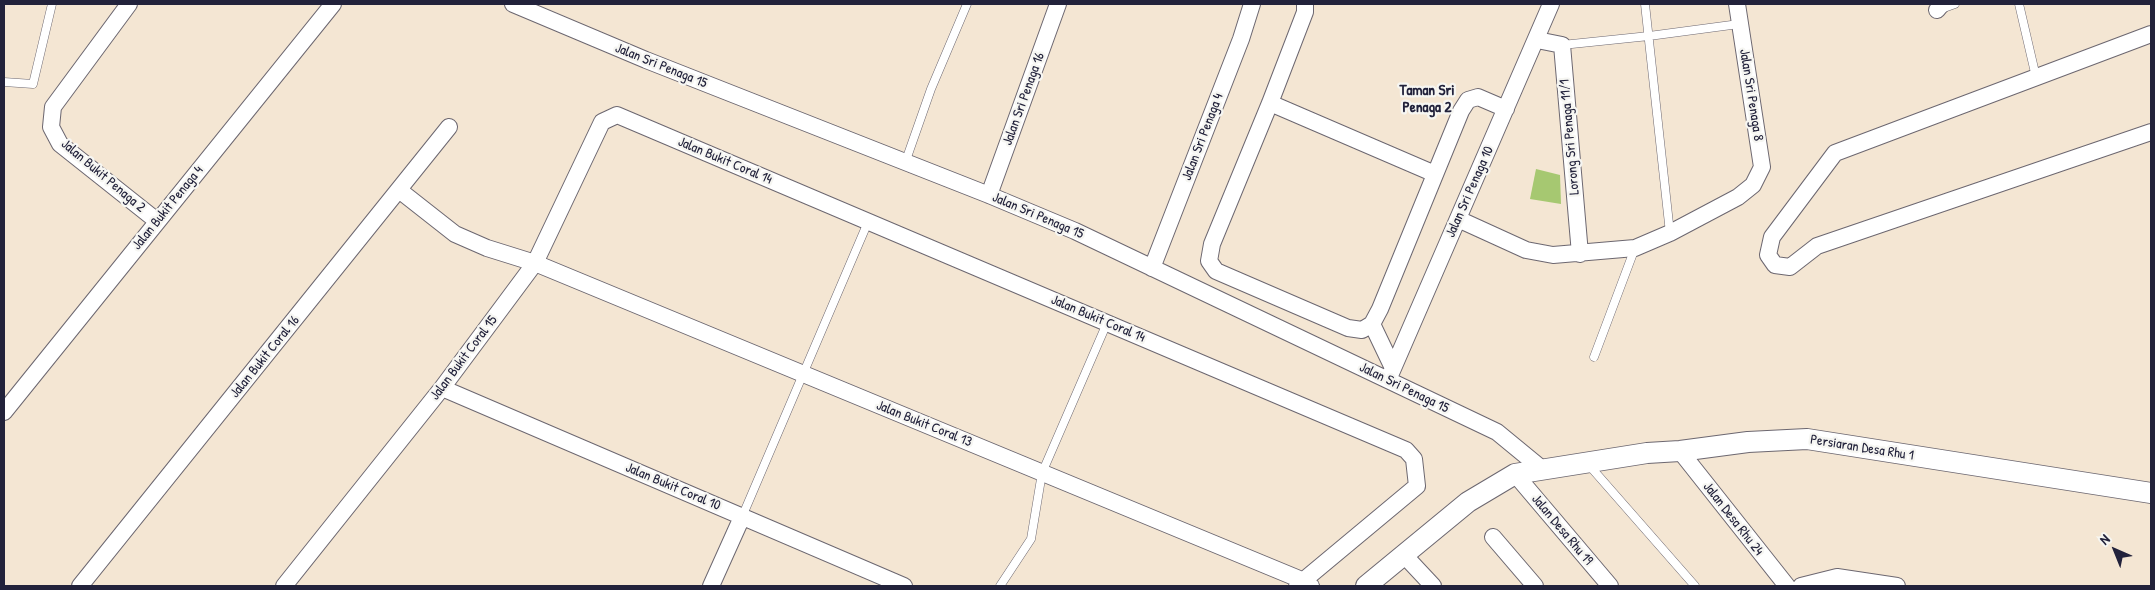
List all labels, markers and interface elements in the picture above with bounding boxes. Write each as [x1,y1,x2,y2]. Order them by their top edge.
street label: Jalan Sri Penaga 15 [613,40,709,92]
street label: Jalan Sri Penaga 8 [1735,48,1767,142]
street label: Jalan Sri Penaga 16 [999,50,1049,148]
street label: Lorong Sri Penaga 11/1 [1557,78,1583,196]
district label: Taman Sri Penaga 2 [1399,82,1455,117]
street label: Jalan Sri Penaga 4 [1179,91,1227,183]
street label: Jalan Bukit Coral 14 [675,134,775,188]
street label: Jalan Bukit Penaga 2 [57,136,149,216]
street label: Jalan Sri Penaga 10 [1442,144,1498,240]
street label: Jalan Bukit Penaga 4 [129,163,207,253]
street label: Jalan Sri Penaga 15 [990,189,1086,243]
street label: Jalan Bukit Coral 14 [1048,292,1148,346]
street label: Jalan Bukit Coral 16 [227,313,303,401]
street label: Jalan Bukit Coral 15 [427,313,501,403]
street label: Jalan Sri Penaga 15 [1356,359,1452,417]
street label: Jalan Bukit Coral 13 [874,397,974,451]
street label: Persiaran Desa Rhu 1 [1809,432,1915,464]
street label: Jalan Bukit Coral 10 [623,459,723,515]
street label: Jalan Desa Rhu 24 [1699,479,1767,559]
street label: Jalan Desa Rhu 19 [1528,491,1596,569]
north arrow [2090,525,2140,575]
text: N [2095,529,2114,548]

